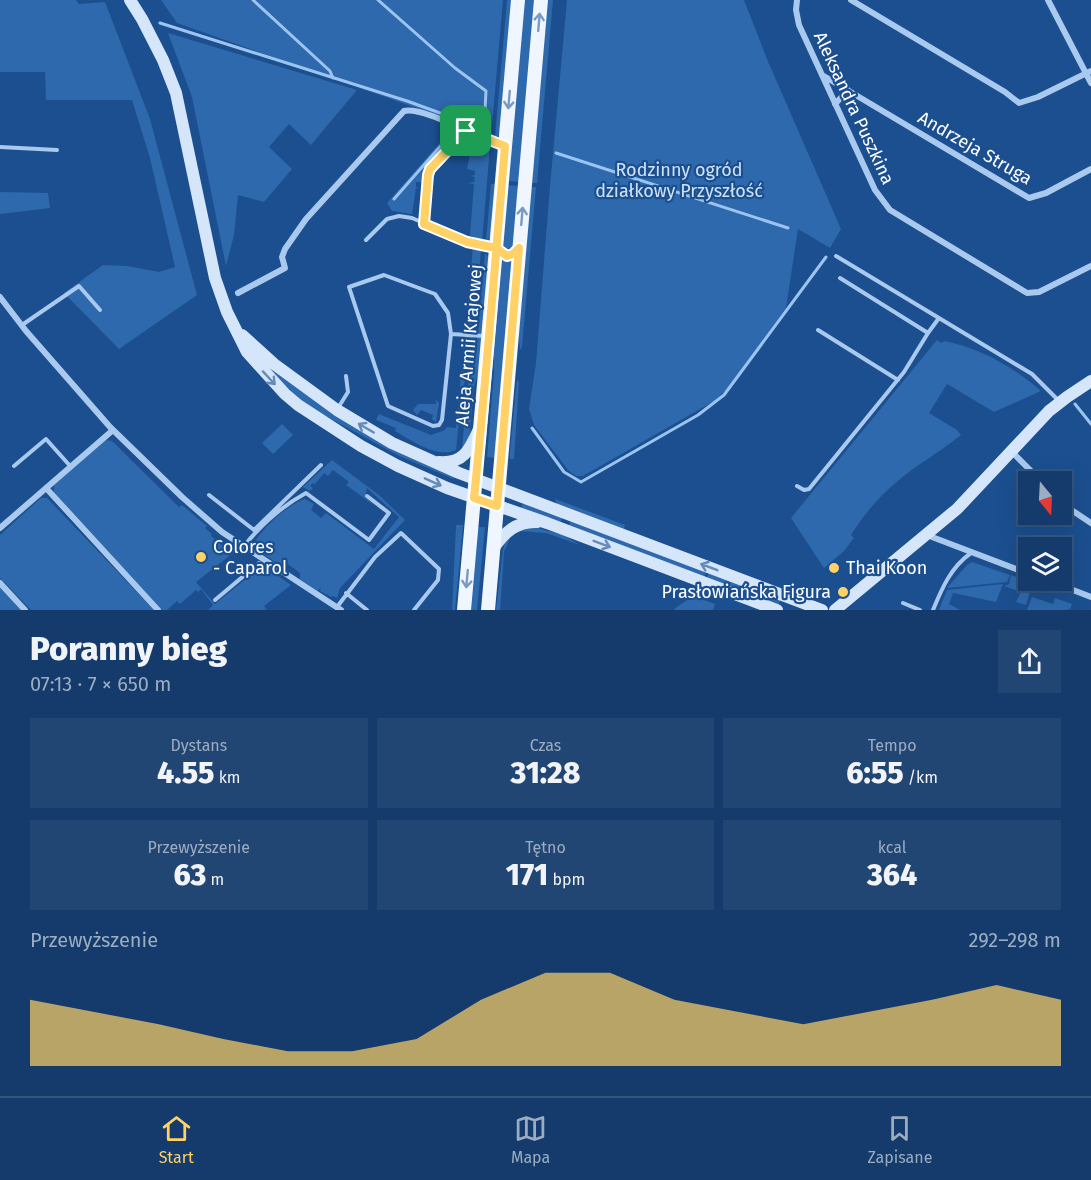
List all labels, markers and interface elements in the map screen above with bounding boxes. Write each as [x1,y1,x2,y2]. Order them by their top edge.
one-way arrow [534,12,545,32]
street label: Aleksandra Puszkina [809,28,899,188]
one-way arrow [503,90,514,110]
pin [440,105,491,156]
street label: Andrzeja Struga [914,106,1036,190]
icon: arrive [449,114,482,147]
park label: Rodzinny ogród działkowy Przyszłość [595,159,763,202]
one-way arrow [517,207,528,227]
street label: Aleja Armii Krajowej [451,263,487,427]
one-way arrow [262,371,277,386]
one-way arrow [358,422,375,434]
north arrow [1018,471,1072,525]
map controls [1018,471,1072,591]
one-way arrow [424,477,442,488]
place label: Colores - Caparol [213,536,287,579]
button: layers [1018,537,1072,591]
one-way arrow [592,540,610,551]
marker: Colores - Caparol [194,550,208,564]
place label: Thai Koon [846,557,927,579]
one-way arrow [700,561,718,572]
marker: Thai Koon [827,561,841,575]
one-way arrow [461,568,472,588]
place label: Prasłowiańska Figura [662,581,831,603]
marker: Prasłowiańska Figura [836,585,850,599]
text: Poranny bieg [30,629,227,669]
button: share [998,630,1061,693]
text: 07:13 · 7 × 650 m [30,672,171,696]
text: Dystans [170,736,227,755]
text: Czas [530,736,561,755]
text: Tempo [868,736,917,755]
text: 4.55 [157,755,214,791]
text: 31:28 [511,755,580,791]
text: 6:55 [846,755,904,791]
text: km [214,768,241,787]
text: /km [904,768,938,787]
text: Przewyższenie [148,838,250,857]
text: Tętno [525,838,566,857]
text: kcal [878,838,907,857]
text: 63 [174,857,206,893]
text: 171 [506,857,548,893]
text: 364 [867,857,917,893]
text: m [206,870,224,889]
text: bpm [548,870,585,889]
text: Przewyższenie [30,928,158,952]
text: 292–298 m [969,928,1061,952]
tab: Start [159,1112,194,1167]
tab: Mapa [511,1112,550,1167]
tab: Zapisane [867,1112,932,1167]

